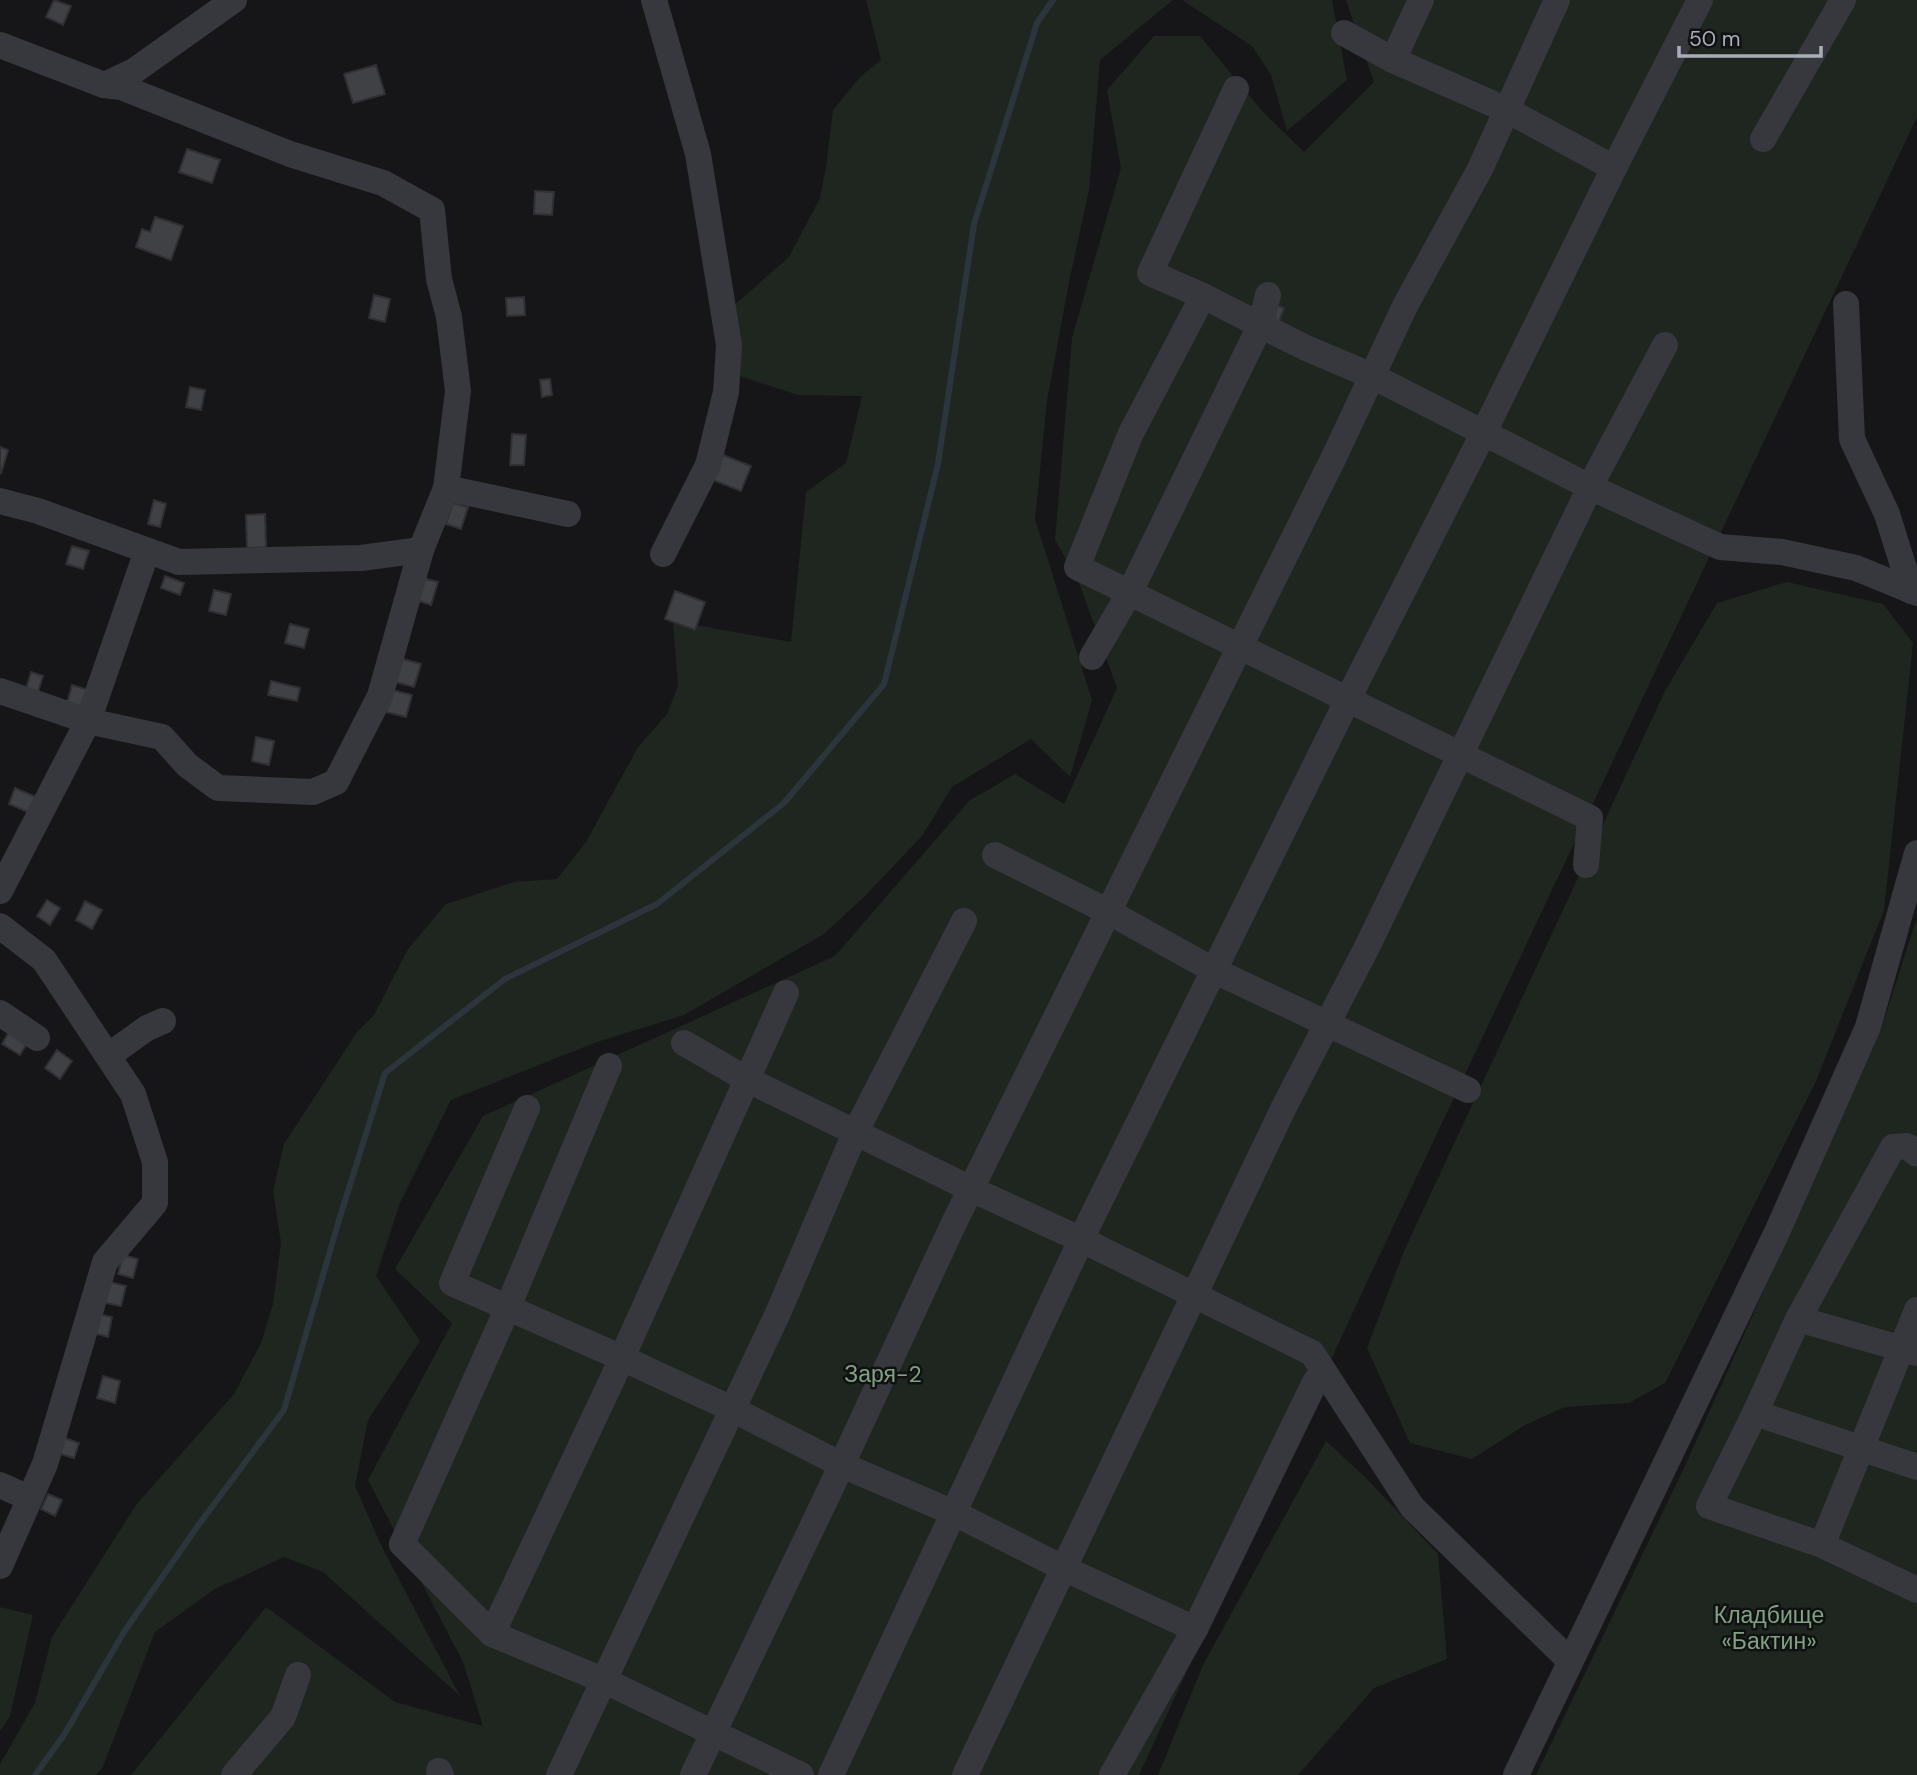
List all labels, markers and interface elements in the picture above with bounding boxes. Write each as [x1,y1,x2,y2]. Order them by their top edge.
scale bar [1679,14,1821,58]
text: 50 m [1689,25,1740,53]
park label: Заря-2 [844,1359,922,1389]
park label: Кладбище «Бактин» [1714,1600,1824,1656]

